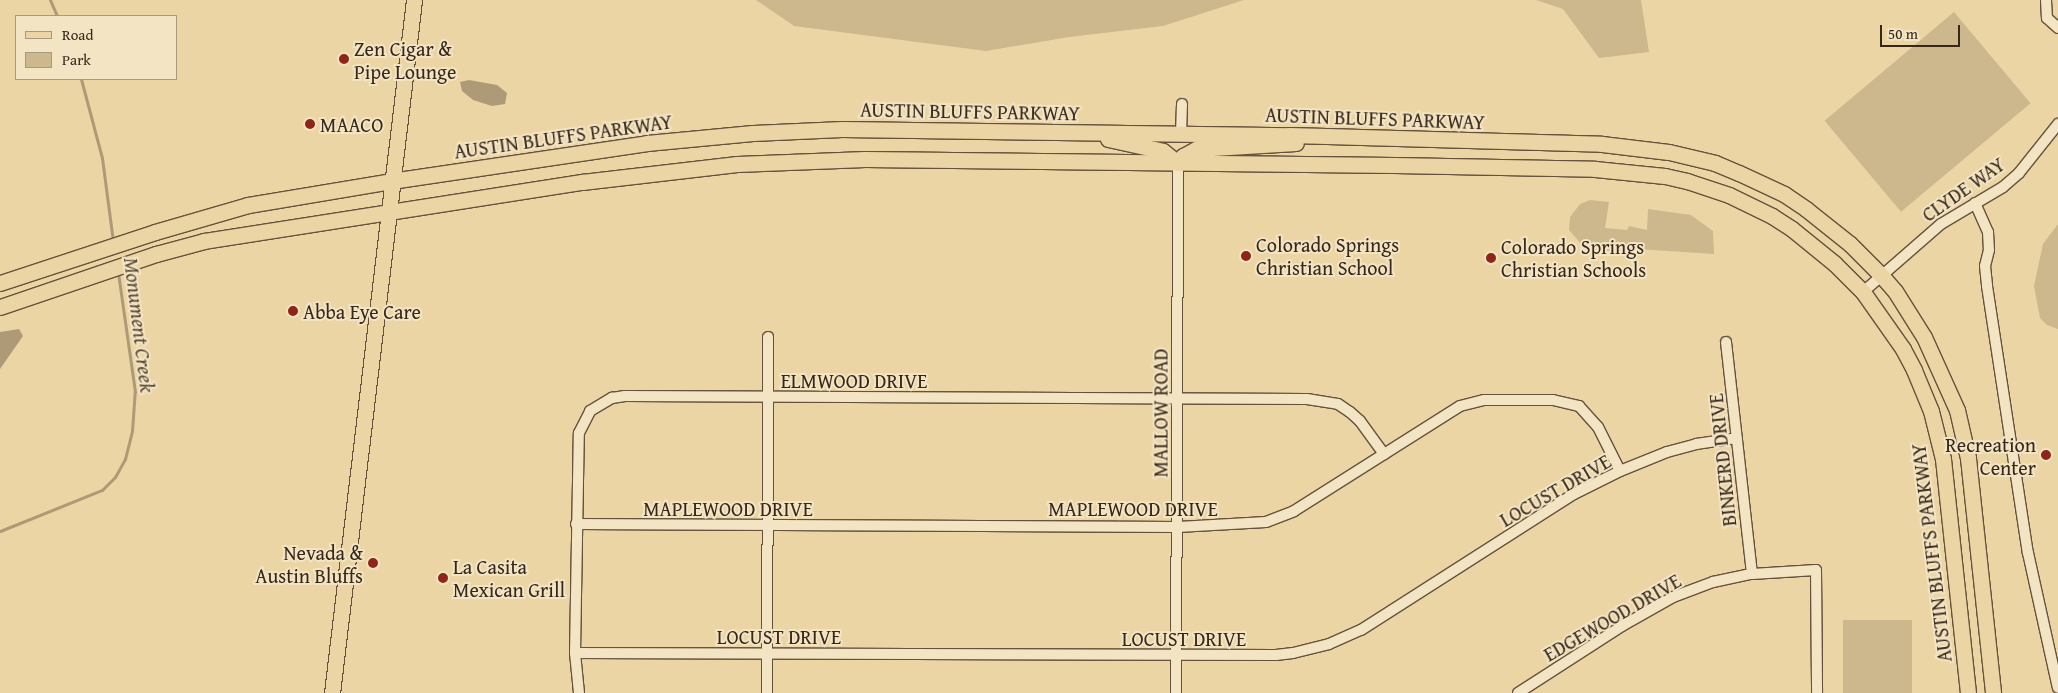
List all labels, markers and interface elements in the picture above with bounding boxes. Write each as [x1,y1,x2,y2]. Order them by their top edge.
legend [15,15,178,80]
scale bar [1883,15,1963,47]
text: 50 m [1888,23,1918,44]
text: Road [62,24,93,45]
place label: Zen Cigar & Pipe Lounge [354,36,456,83]
text: Park [62,49,91,70]
marker: Zen Cigar & Pipe Lounge [338,53,350,65]
street label: AUSTIN BLUFFS PARKWAY [860,97,1080,125]
street label: AUSTIN BLUFFS PARKWAY [1265,102,1485,134]
street label: AUSTIN BLUFFS PARKWAY [452,109,674,163]
place label: MAACO [320,112,383,136]
marker: MAACO [304,118,316,130]
street label: CLYDE WAY [1917,152,2009,226]
place label: Colorado Springs Christian School [1256,233,1399,280]
place label: Colorado Springs Christian Schools [1501,235,1646,282]
marker: Colorado Springs Christian School [1240,250,1252,262]
marker: Colorado Springs Christian Schools [1485,252,1497,264]
water label: Monument Creek [118,256,160,394]
place label: Abba Eye Care [303,299,421,323]
marker: Abba Eye Care [287,305,299,317]
street label: MALLOW ROAD [1148,349,1172,477]
street label: ELMWOOD DRIVE [781,368,927,392]
street label: BINKERD DRIVE [1703,392,1741,528]
place label: Recreation Center [1945,432,2036,479]
street label: AUSTIN BLUFFS PARKWAY [1906,442,1956,664]
street label: LOCUST DRIVE [1495,449,1615,531]
marker: Recreation Center [2040,449,2052,461]
street label: MAPLEWOOD DRIVE [643,496,813,520]
street label: MAPLEWOOD DRIVE [1048,496,1218,520]
place label: Nevada & Austin Bluffs [255,540,363,587]
place label: La Casita Mexican Grill [453,554,565,601]
marker: Nevada & Austin Bluffs [367,557,379,569]
street label: EDGEWOOD DRIVE [1539,568,1685,666]
marker: La Casita Mexican Grill [437,572,449,584]
street label: LOCUST DRIVE [717,624,841,648]
street label: LOCUST DRIVE [1122,626,1246,650]

